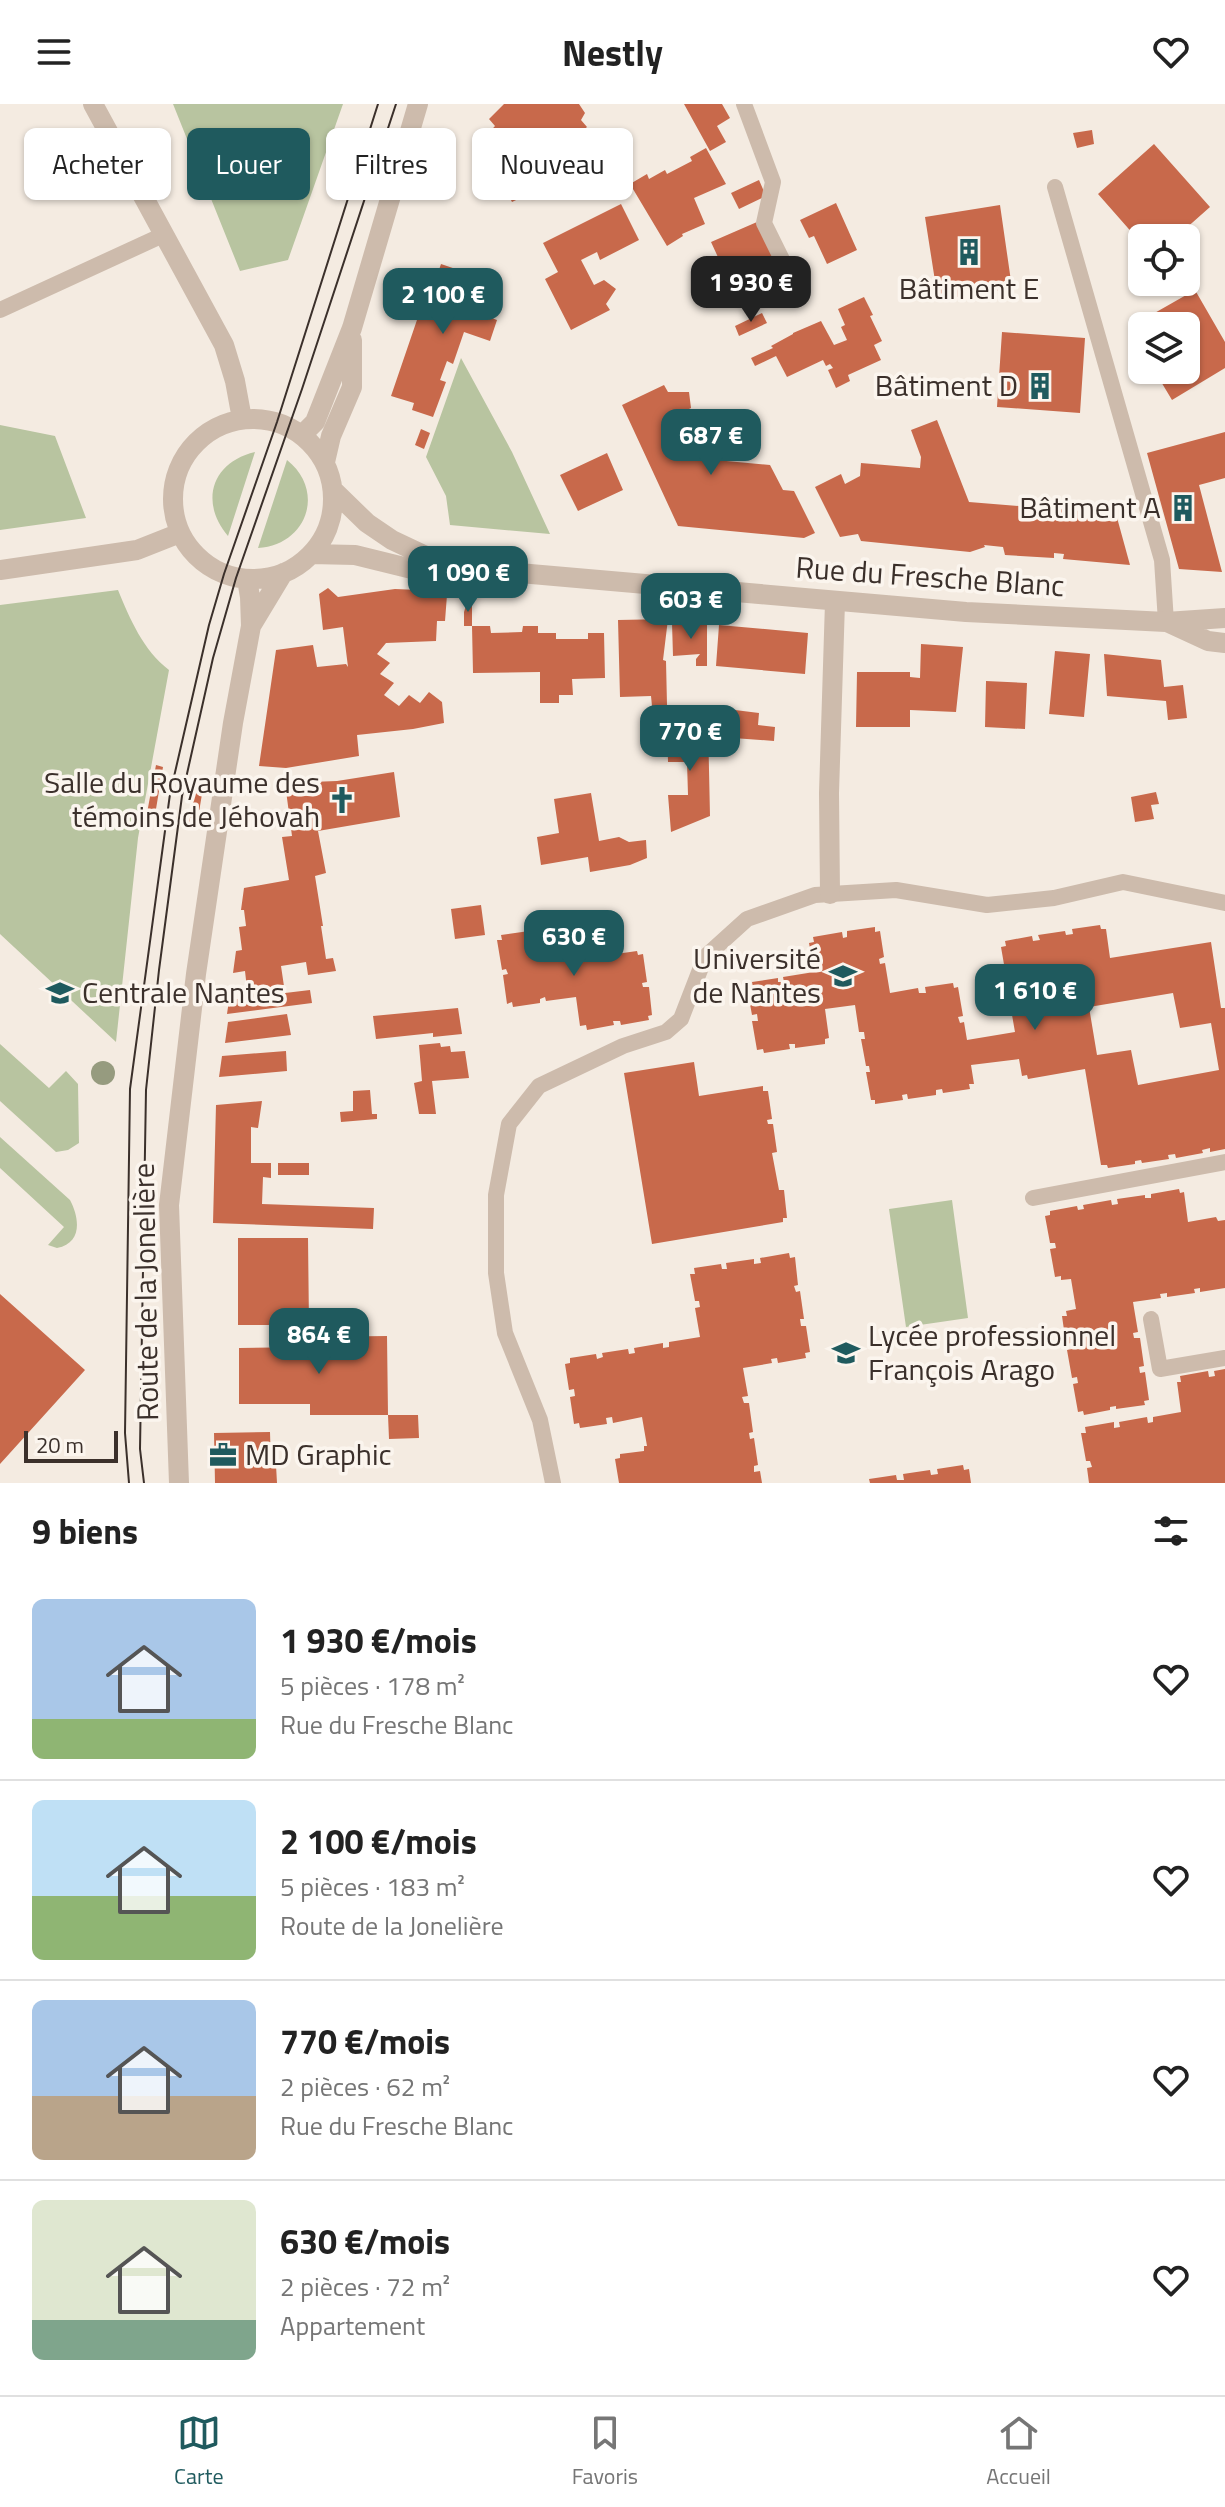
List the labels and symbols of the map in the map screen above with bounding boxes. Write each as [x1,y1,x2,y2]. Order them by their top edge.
building icon: Bâtiment E [954,237,984,267]
pin: 1 930 € [677,256,825,324]
place label: Bâtiment E [899,265,1039,311]
pin: 2 100 € [369,268,517,336]
place label: Bâtiment D [875,362,1018,408]
building icon: Bâtiment D [1025,371,1055,401]
pin: 687 € [655,409,767,477]
place label: Bâtiment A [1019,484,1161,530]
building icon: Bâtiment A [1168,493,1198,523]
street label: Rue du Fresche Blanc [794,544,1066,608]
pin: 1 090 € [394,546,542,614]
pin: 603 € [635,573,747,641]
pin: 770 € [634,705,746,773]
place label: Salle du Royaume des témoins de Jéhovah [44,759,320,839]
church icon: Salle du Royaume des témoins de Jéhovah [327,785,357,815]
pin: 630 € [518,910,630,978]
place label: Université de Nantes [692,935,821,1015]
school or university icon: Université de Nantes [828,961,858,991]
pin: 1 610 € [961,964,1109,1032]
place label: Centrale Nantes [82,969,285,1015]
school or university icon: Centrale Nantes [45,978,75,1008]
street label: Route de la Jonelière [120,1163,170,1421]
pin: 864 € [263,1308,375,1376]
place label: Lycée professionnel François Arago [868,1312,1116,1392]
school or university icon: Lycée professionnel François Arago [831,1338,861,1368]
scale bar [24,1427,118,1463]
place label: MD Graphic [245,1431,392,1477]
office icon: MD Graphic [208,1440,238,1470]

